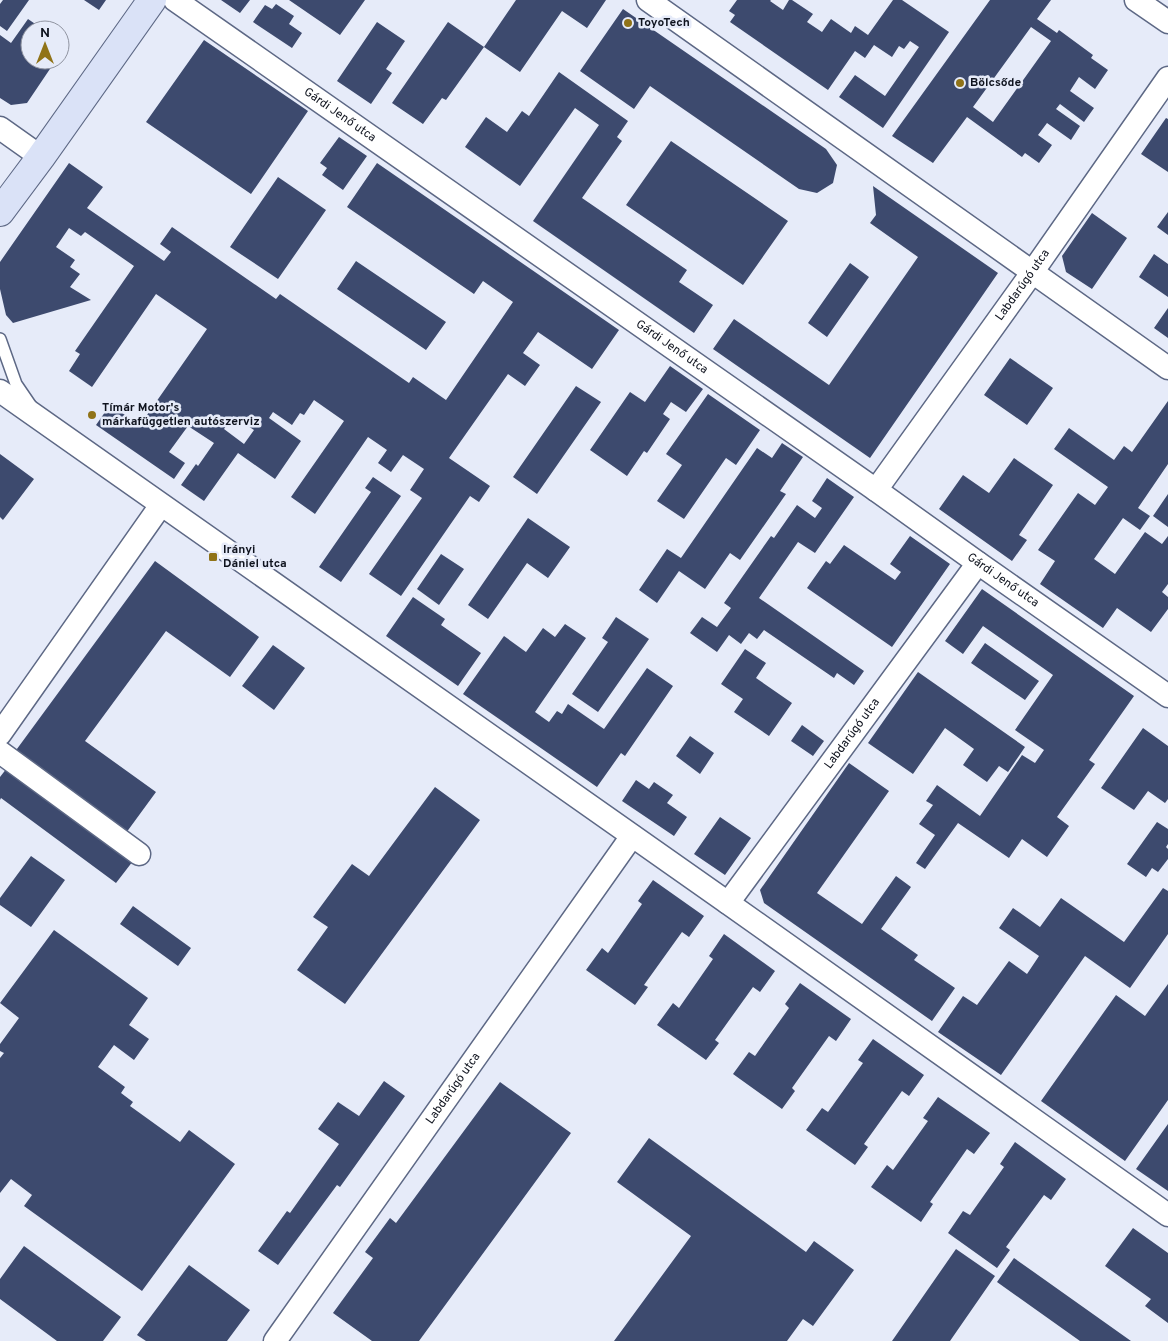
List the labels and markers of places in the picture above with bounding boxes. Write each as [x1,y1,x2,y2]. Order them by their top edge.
place label: ToyoTech [638,15,690,31]
marker: ToyoTech [622,17,634,29]
place label: Bölcsőde [970,75,1022,91]
marker: Bölcsőde [954,77,966,89]
place label: Tímár Motor's márkafüggetlen autószerviz [102,400,260,430]
marker: Tímár Motor's márkafüggetlen autószerviz [86,409,98,421]
place label: Irányi Dániel utca [223,542,287,572]
marker: Irányi Dániel utca [207,551,219,563]

